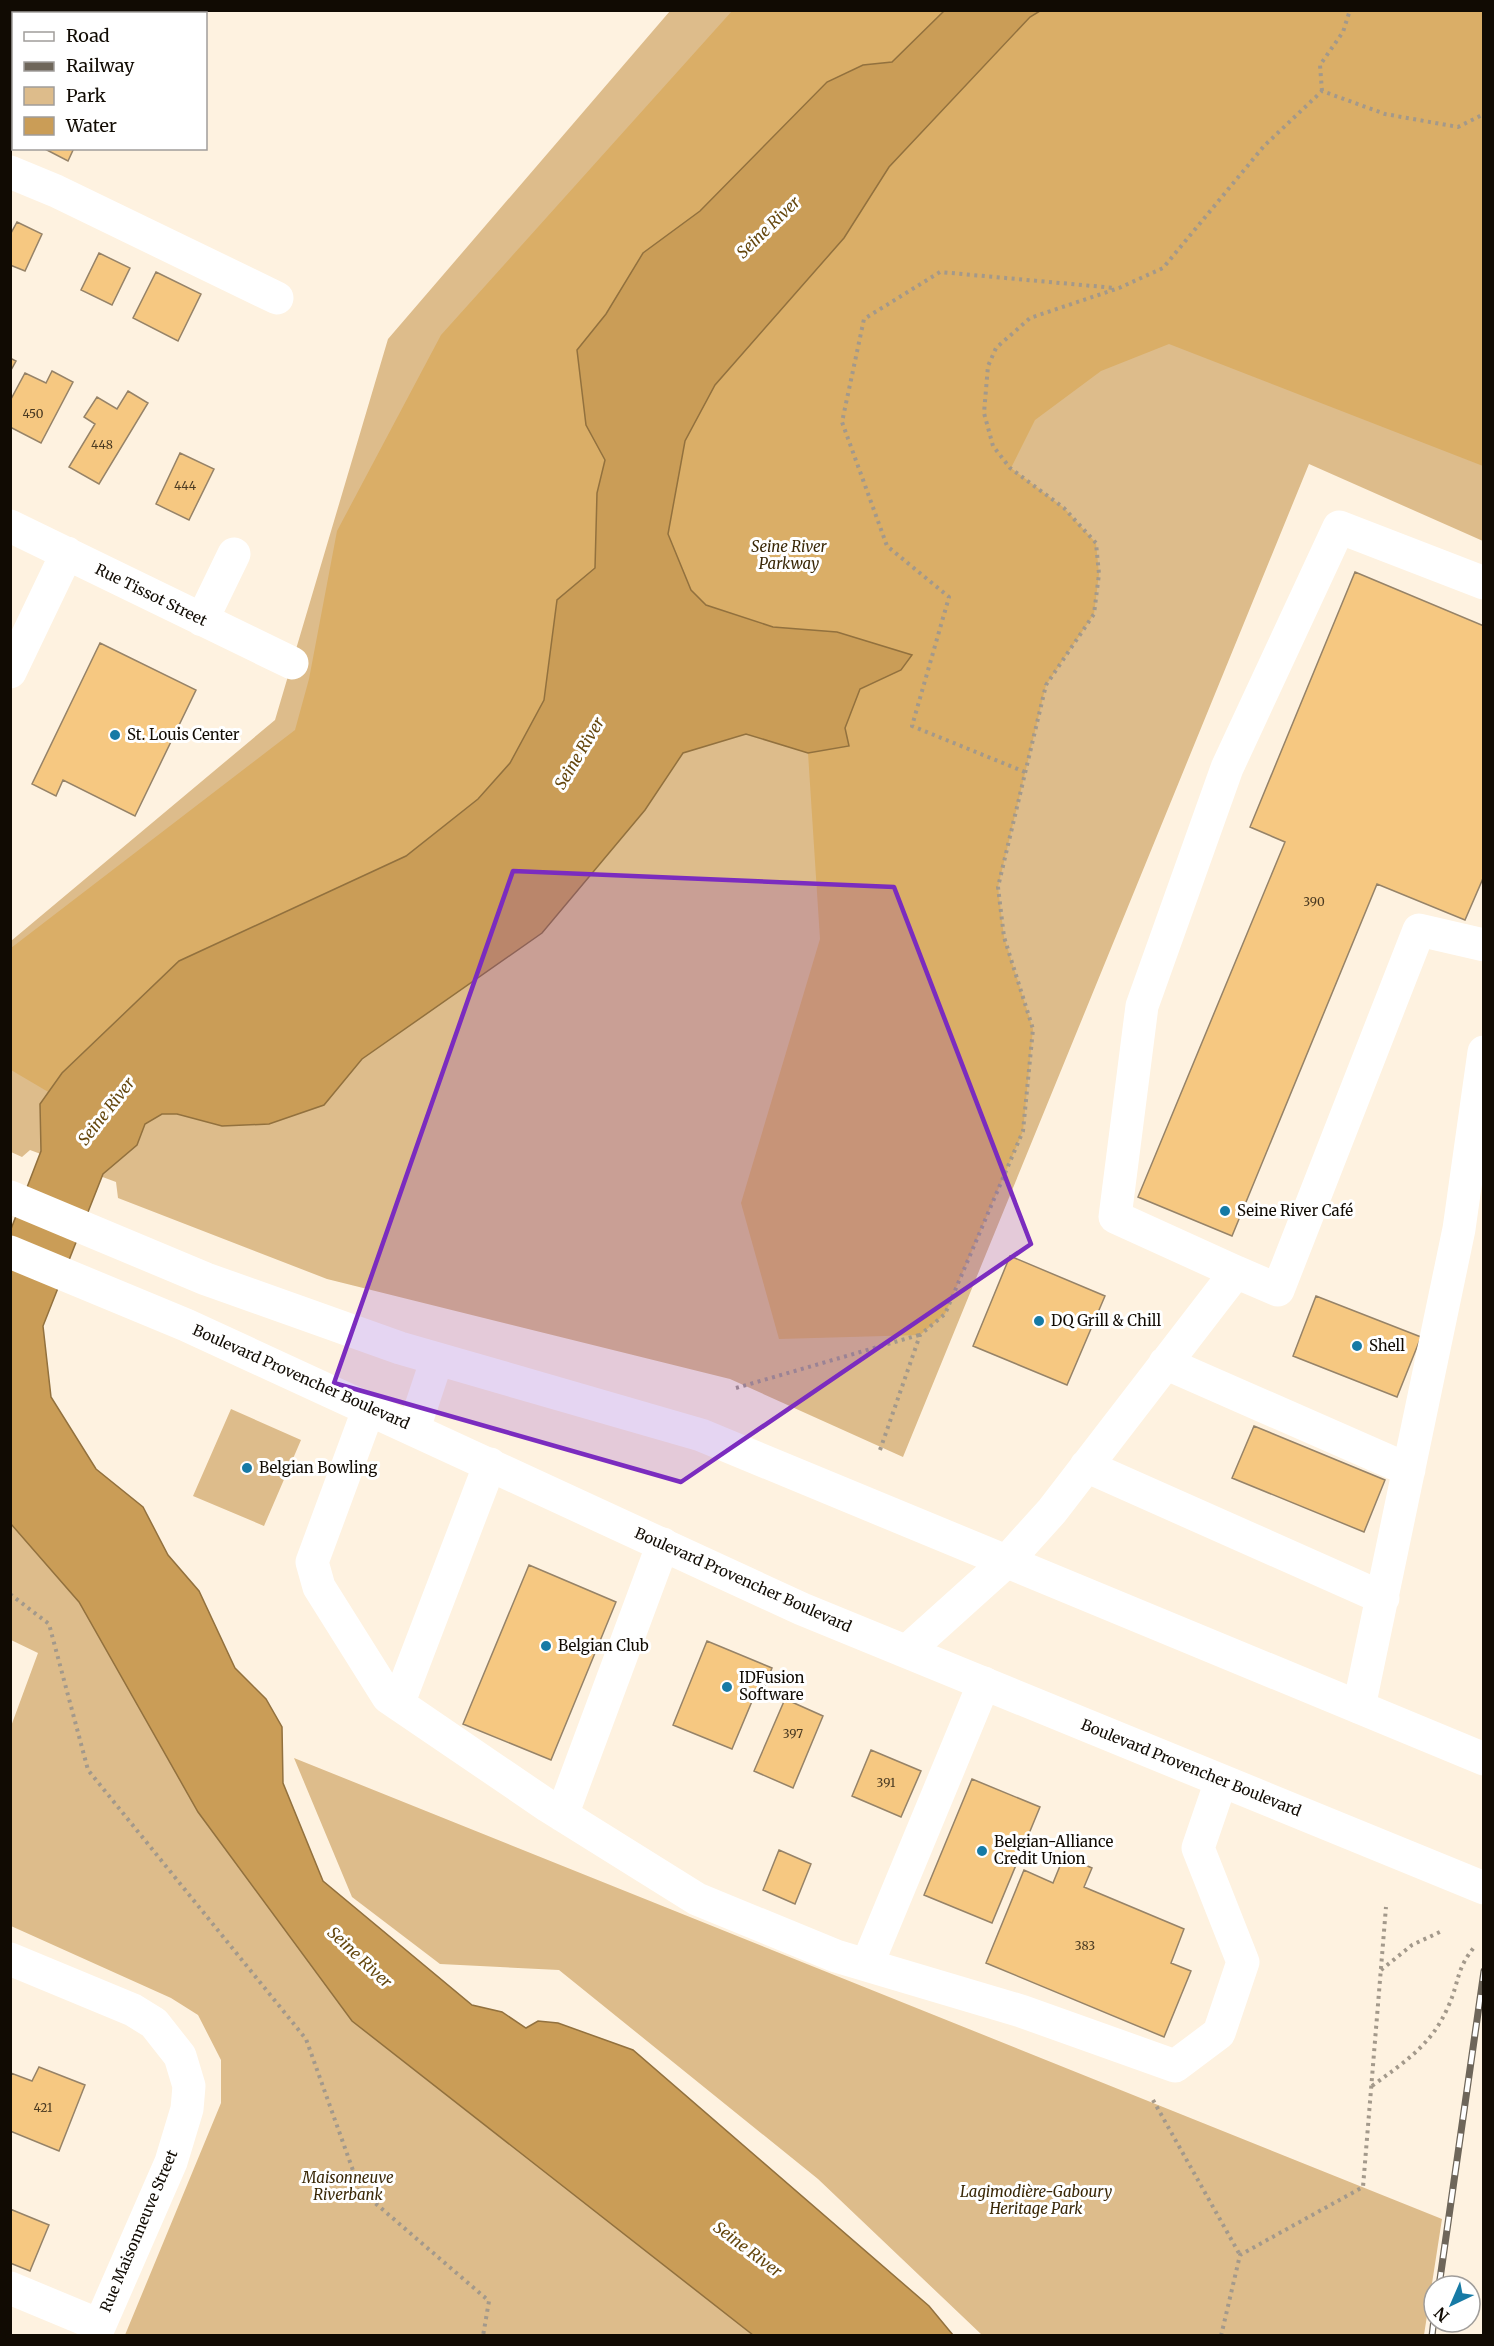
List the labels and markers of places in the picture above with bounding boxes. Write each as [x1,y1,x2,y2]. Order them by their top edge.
place label: St. Louis Center [127,725,240,744]
marker: St. Louis Center [108,728,122,742]
place label: Seine River Café [1237,1201,1353,1220]
marker: Seine River Café [1218,1204,1232,1218]
place label: DQ Grill & Chill [1051,1311,1161,1330]
marker: DQ Grill & Chill [1032,1314,1046,1328]
place label: Shell [1369,1336,1405,1355]
marker: Shell [1350,1339,1364,1353]
place label: Belgian Bowling [259,1458,377,1477]
marker: Belgian Bowling [240,1461,254,1475]
place label: Belgian Club [558,1636,649,1655]
marker: Belgian Club [539,1639,553,1653]
place label: IDFusion Software [739,1668,805,1704]
marker: IDFusion Software [720,1680,734,1694]
place label: Belgian-Alliance Credit Union [994,1832,1113,1868]
marker: Belgian-Alliance Credit Union [975,1844,989,1858]

